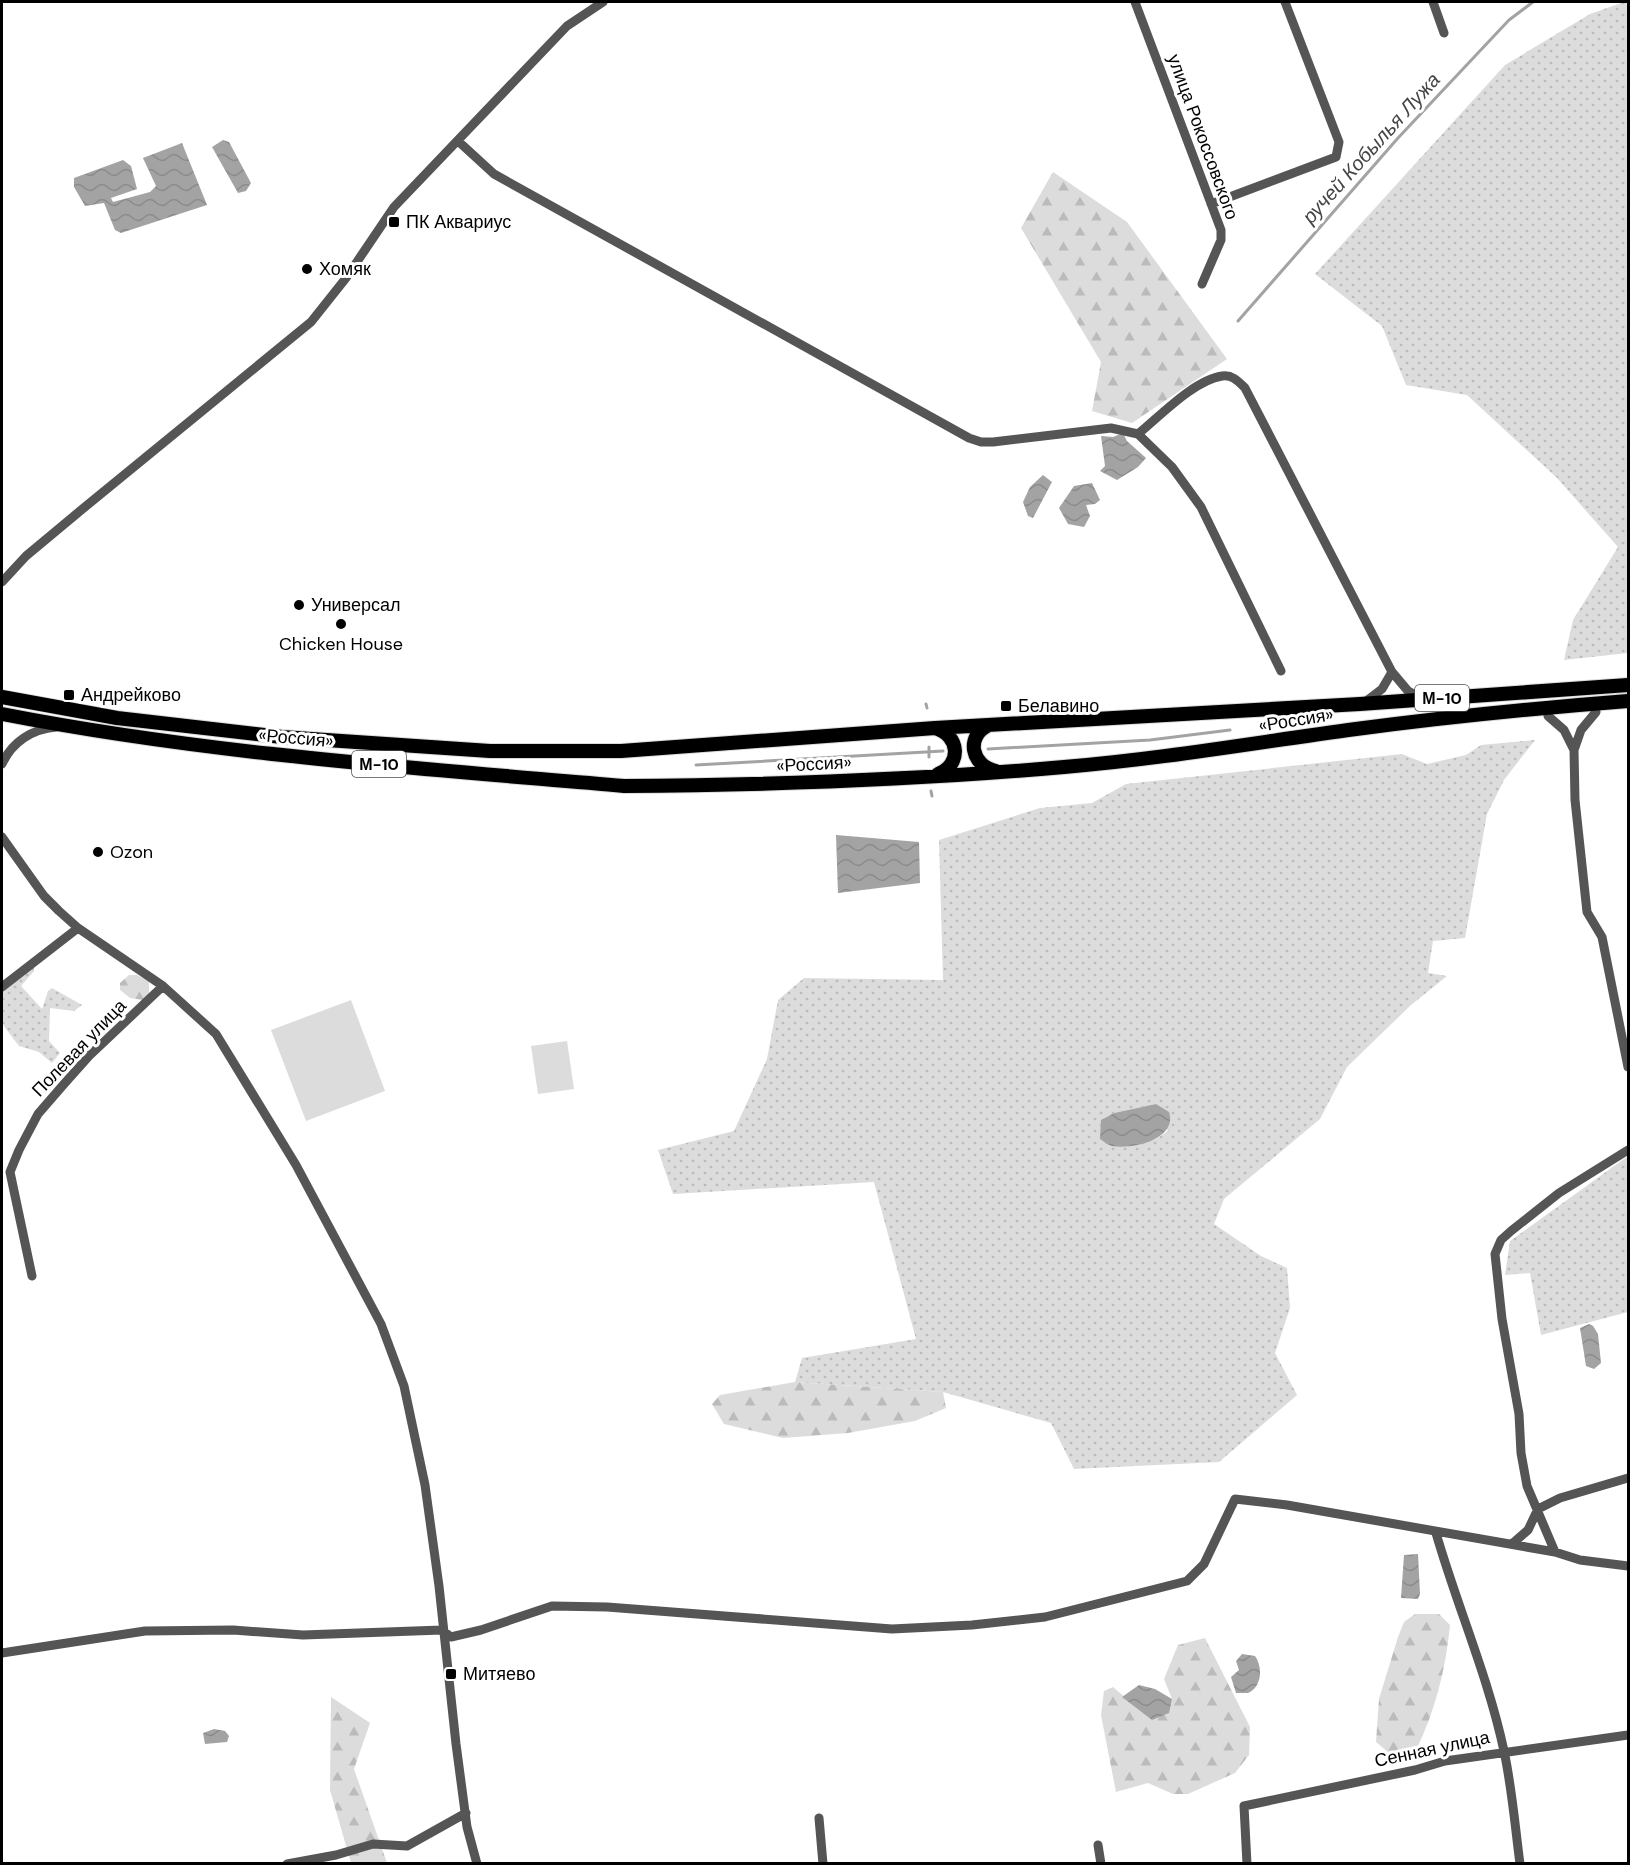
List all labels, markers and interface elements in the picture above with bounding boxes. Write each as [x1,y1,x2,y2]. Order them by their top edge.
street label: улица Рокоссовского [1162,51,1244,223]
water label: ручей Кобылья Лужа [1296,67,1446,230]
place label: ПК Аквариус [406,210,511,234]
marker: ПК Аквариус [387,215,401,229]
place label: Хомяк [319,257,371,281]
marker: Хомяк [300,262,314,276]
place label: Универсал [311,593,401,617]
marker: Универсал [292,598,306,612]
marker: Chicken House [334,617,348,631]
place label: Chicken House [279,632,403,656]
place label: Андрейково [81,683,181,707]
road number: М-10 [1415,685,1469,711]
marker: Андрейково [62,688,76,702]
place label: Белавино [1018,694,1099,718]
marker: Белавино [999,699,1013,713]
street label: «Россия» [1257,702,1335,738]
street label: «Россия» [257,723,335,753]
street label: «Россия» [776,750,852,778]
road number: М-10 [352,751,406,777]
place label: Ozon [110,840,153,864]
marker: Ozon [91,845,105,859]
street label: Полевая улица [26,993,132,1102]
place label: Митяево [463,1662,535,1686]
marker: Митяево [444,1667,458,1681]
street label: Сенная улица [1372,1725,1493,1773]

